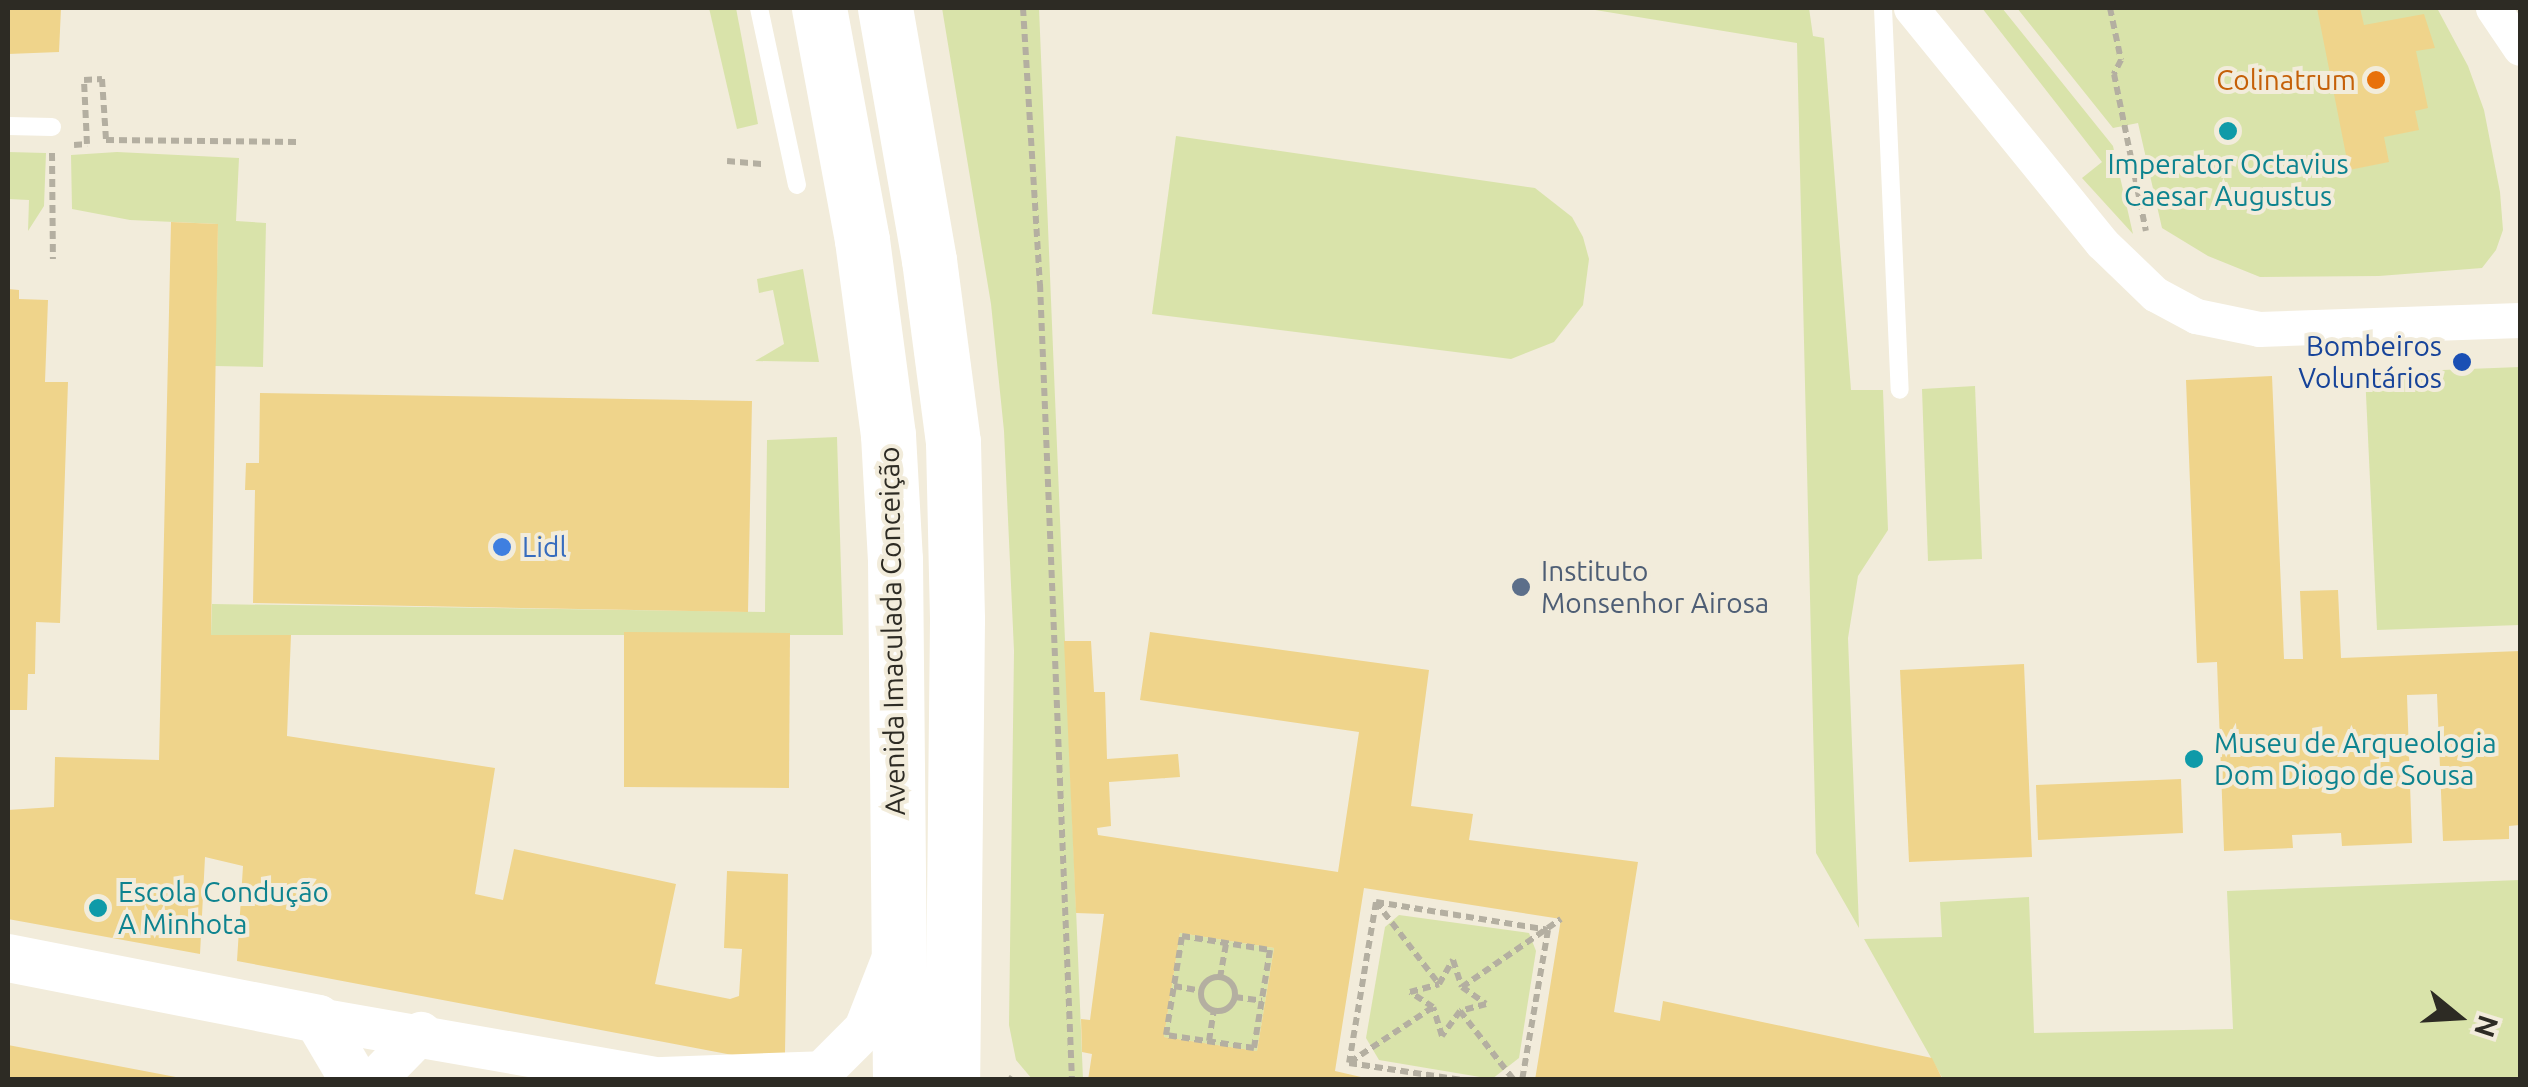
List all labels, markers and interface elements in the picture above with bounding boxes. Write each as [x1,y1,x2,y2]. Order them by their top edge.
place label: Colinatrum [2216,63,2356,97]
marker: Colinatrum [2365,69,2387,91]
marker: Imperator Octavius Caesar Augustus [2217,120,2239,142]
place label: Imperator Octavius Caesar Augustus [2107,147,2349,213]
place label: Bombeiros Voluntários [2298,329,2442,395]
marker: Bombeiros Voluntários [2451,351,2473,373]
street label: Avenida Imaculada Conceição [872,446,912,816]
place label: Lidl [522,530,567,564]
marker: Lidl [491,536,513,558]
place label: Instituto Monsenhor Airosa [1541,554,1769,620]
marker: Instituto Monsenhor Airosa [1510,576,1532,598]
place label: Museu de Arqueologia Dom Diogo de Sousa [2214,726,2497,792]
marker: Museu de Arqueologia Dom Diogo de Sousa [2183,748,2205,770]
place label: Escola Condução A Minhota [118,875,329,941]
marker: Escola Condução A Minhota [87,897,109,919]
north arrow [2408,967,2508,1067]
text: N [2469,1012,2505,1041]

